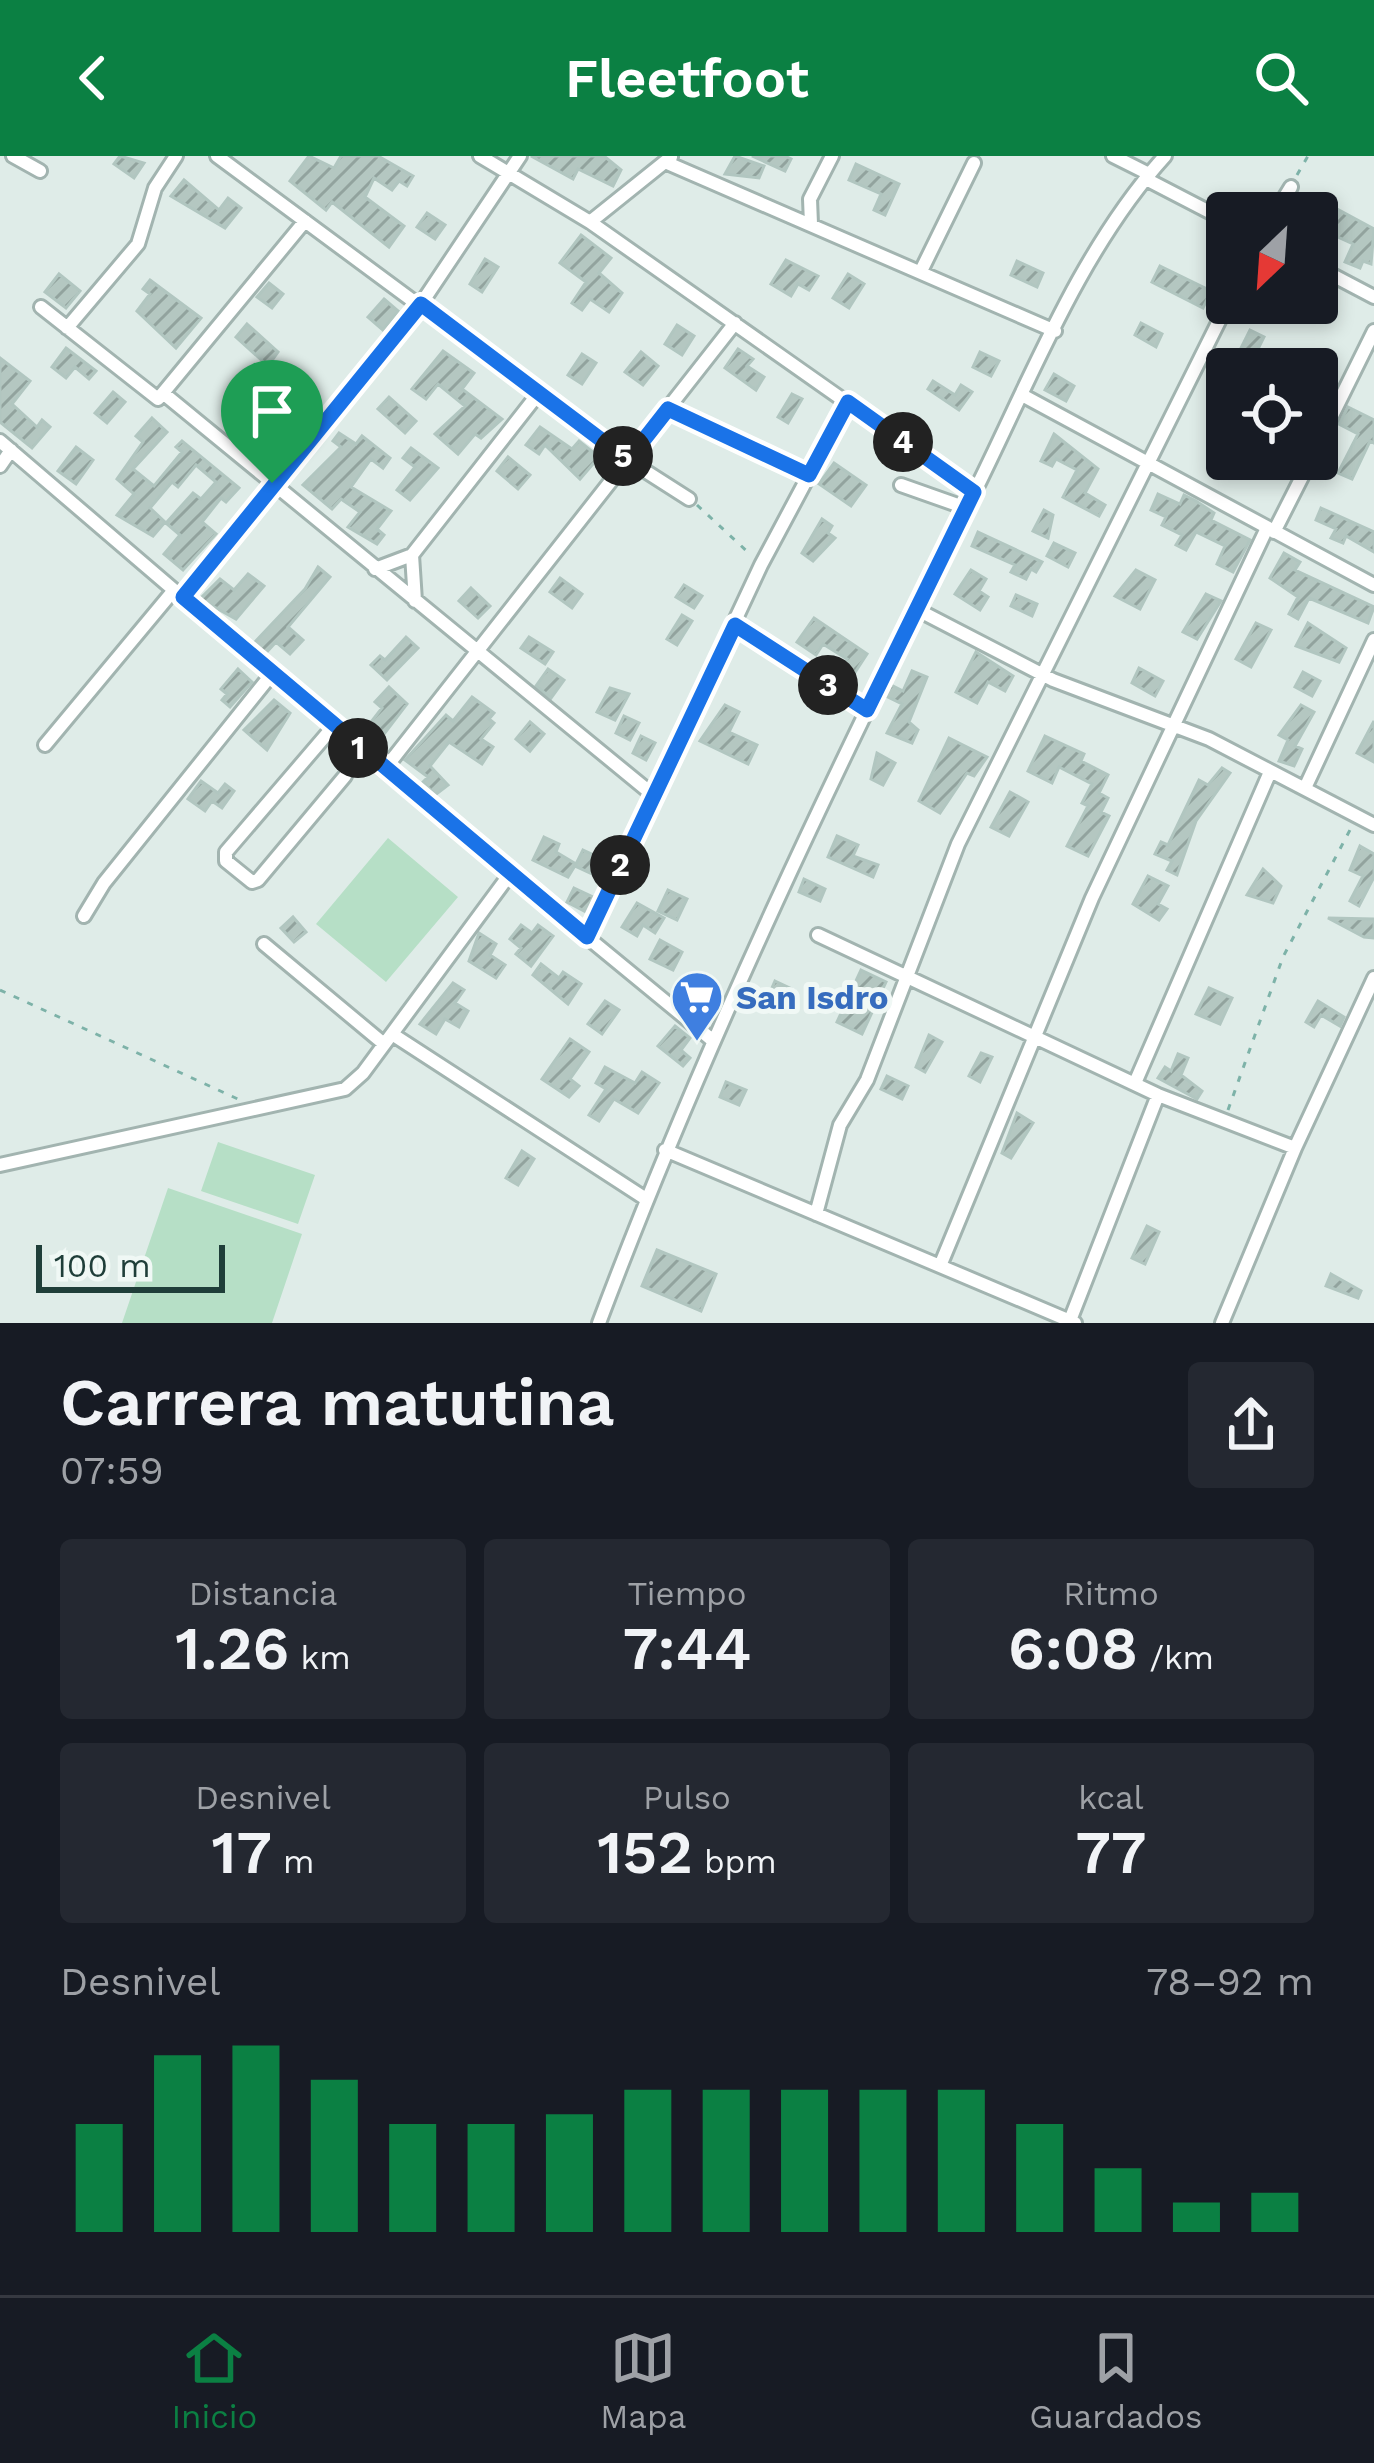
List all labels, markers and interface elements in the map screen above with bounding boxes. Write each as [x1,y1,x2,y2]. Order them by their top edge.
icon: back [60,45,126,111]
icon: search [1248,45,1314,111]
text: Fleetfoot [565,47,809,110]
north arrow [1206,192,1338,324]
map controls [1206,192,1338,480]
button: locate [1206,348,1338,480]
pin [221,360,323,483]
icon: arrive [239,378,305,444]
pin: 4 [873,412,933,472]
text: 4 [892,422,914,461]
pin: 5 [593,426,653,486]
text: 5 [613,436,633,475]
pin: 3 [798,655,858,715]
text: 3 [818,665,838,704]
pin: 1 [328,718,388,778]
text: 1 [351,728,365,767]
pin: 2 [590,835,650,895]
text: 2 [610,845,630,884]
supermarket icon: San Isdro [669,969,725,1043]
place label: San Isdro [736,978,888,1017]
scale bar [36,1239,225,1292]
text: 100 m [54,1246,151,1285]
button: share [1188,1362,1314,1488]
text: Carrera matutina [60,1364,614,1441]
text: 07:59 [60,1448,164,1493]
text: Distancia [189,1574,337,1613]
text: Tiempo [627,1574,747,1613]
text: Ritmo [1063,1574,1159,1613]
text: 1.26 [175,1613,289,1684]
text: 7:44 [623,1613,751,1684]
text: 6:08 [1008,1613,1138,1684]
text: km [289,1638,351,1677]
text: /km [1138,1638,1214,1677]
text: Desnivel [195,1778,331,1817]
text: Pulso [643,1778,731,1817]
text: kcal [1078,1778,1144,1817]
text: 17 [211,1817,272,1888]
text: 152 [597,1817,693,1888]
text: 77 [1076,1817,1146,1888]
text: m [272,1842,315,1881]
text: bpm [693,1842,777,1881]
text: Desnivel [60,1959,220,2004]
text: 78–92 m [1146,1959,1314,2004]
tab: Inicio [171,2325,257,2436]
tab: Mapa [600,2325,686,2436]
tab: Guardados [1029,2325,1202,2436]

